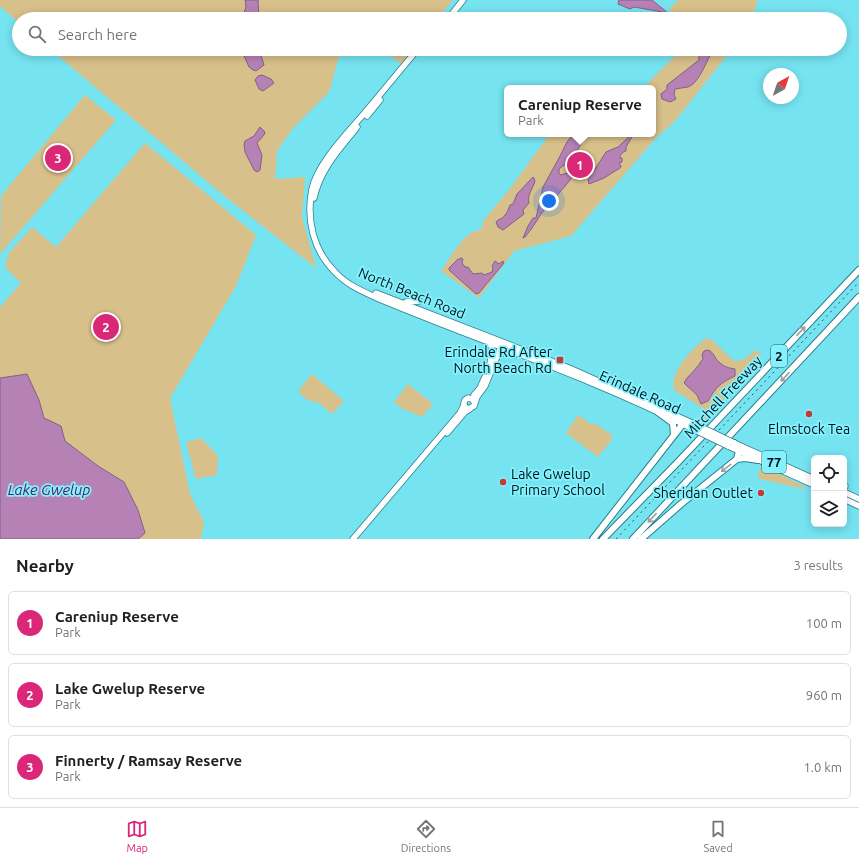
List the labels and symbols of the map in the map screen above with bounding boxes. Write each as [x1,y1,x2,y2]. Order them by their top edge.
north arrow [763,68,799,104]
pin: 3 [45,143,71,173]
pin: 1 [567,150,593,180]
your location [539,191,559,211]
street label: North Beach Road [356,264,468,322]
pin: 2 [93,312,119,342]
one-way arrow [797,326,806,336]
place label: Erindale Rd After North Beach Rd [444,344,553,376]
road number: 2 [771,345,787,367]
street label: Mitchell Freeway [681,352,765,441]
marker: Erindale Rd After North Beach Rd [555,355,565,365]
street label: Erindale Road [597,367,683,417]
one-way arrow [780,372,789,382]
marker: Elmstock Tea [804,409,814,419]
place label: Elmstock Tea [768,421,850,437]
road number: 77 [762,451,786,473]
one-way arrow [720,464,731,472]
place label: Lake Gwelup Primary School [511,466,605,498]
marker: Lake Gwelup Primary School [498,477,508,487]
water label: Lake Gwelup [8,481,90,498]
place label: Sheridan Outlet [653,485,753,501]
marker: Sheridan Outlet [756,488,766,498]
one-way arrow [648,513,657,523]

